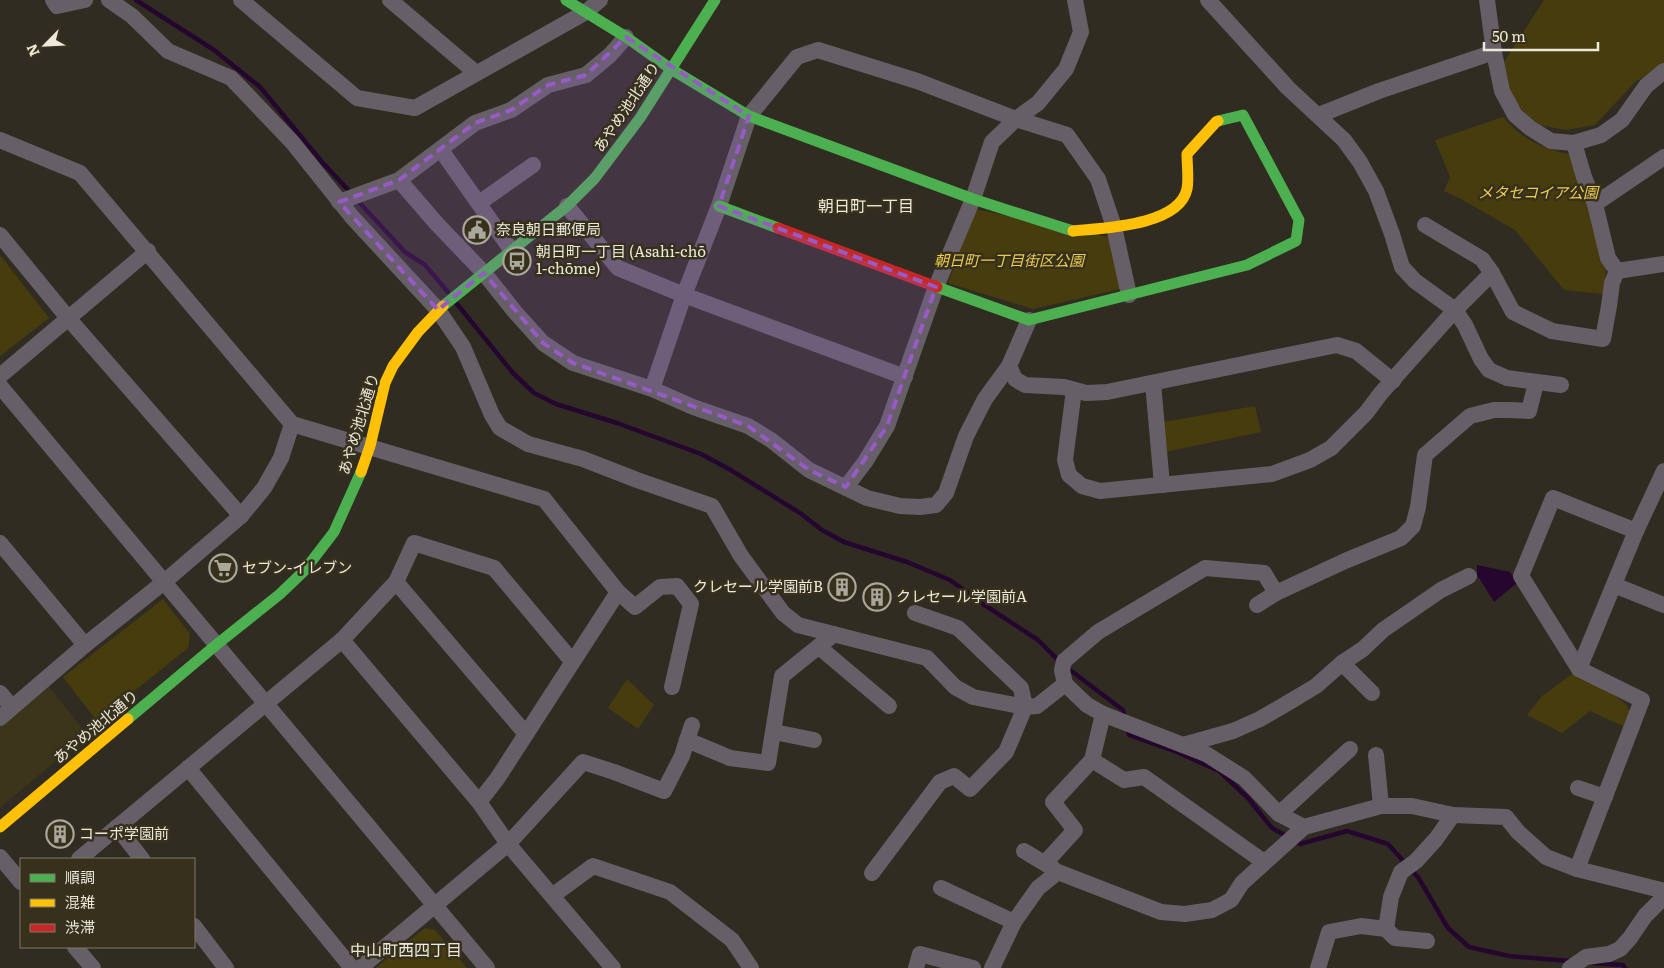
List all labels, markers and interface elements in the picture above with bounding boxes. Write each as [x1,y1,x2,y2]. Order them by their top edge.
north arrow [20,20,70,70]
scale bar [1484,20,1598,52]
text: 50 m [1492,24,1526,47]
text: N [21,41,44,60]
street label: あやめ池北通り [587,56,665,156]
park label: メタセコイア公園 [1478,180,1600,203]
district label: 朝日町一丁目 [818,193,914,217]
public building icon: 奈良朝日郵便局 [462,215,492,245]
place label: 奈良朝日郵便局 [496,217,601,240]
place label: 朝日町一丁目 (Asahi-chō 1-chōme) [536,239,706,279]
bus stop icon: 朝日町一丁目 (Asahi-chō 1-chōme) [502,246,532,276]
park label: 朝日町一丁目街区公園 [934,248,1086,271]
street label: あやめ池北通り [331,370,384,477]
supermarket icon: セブン-イレブン [208,553,238,583]
place label: セブン-イレブン [242,555,352,578]
building icon: クレセール学園前B [827,572,857,602]
place label: クレセール学園前B [693,574,823,597]
building icon: クレセール学園前A [862,582,892,612]
place label: クレセール学園前A [896,584,1027,607]
street label: あやめ池北通り [47,683,143,768]
building icon: コーポ学園前 [45,819,75,849]
place label: コーポ学園前 [79,821,169,844]
legend [20,858,195,948]
text: 順調 [65,865,95,888]
text: 混雑 [65,890,95,913]
text: 渋滞 [65,915,95,938]
district label: 中山町西四丁目 [350,937,462,961]

